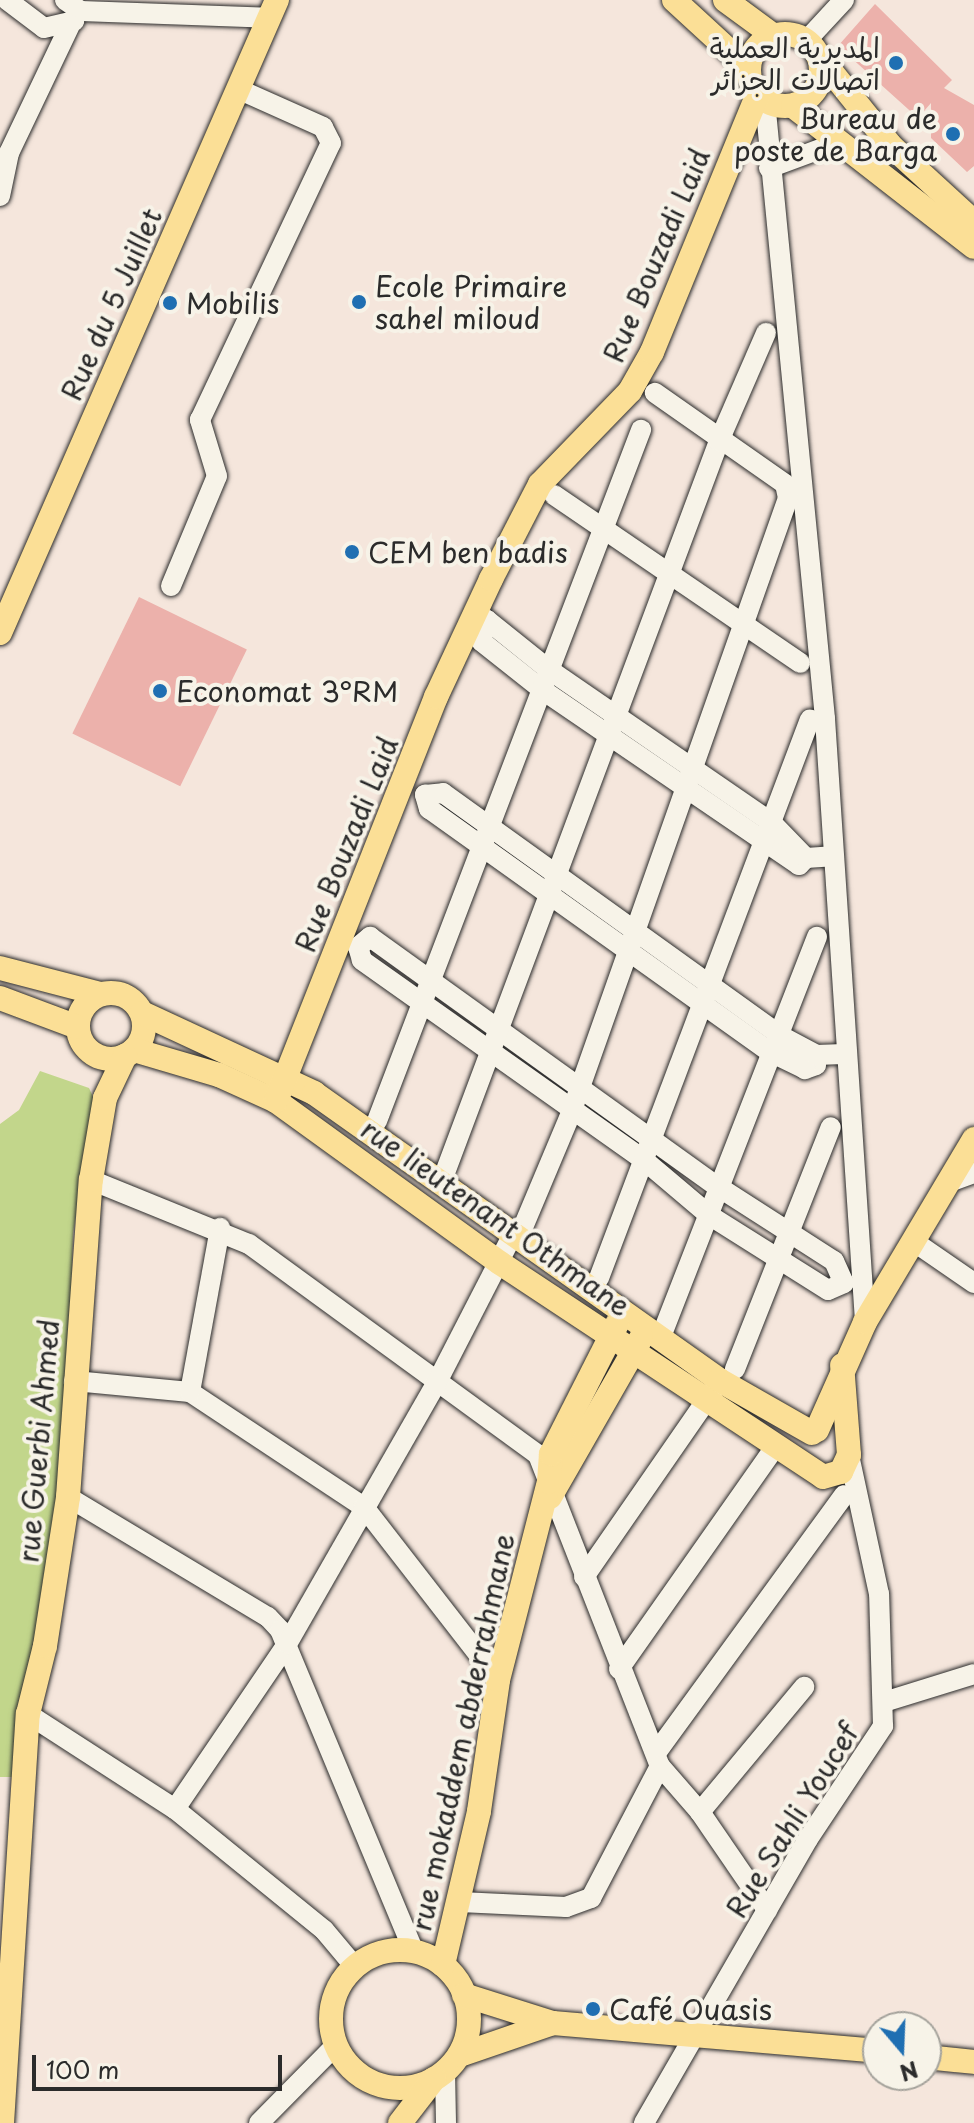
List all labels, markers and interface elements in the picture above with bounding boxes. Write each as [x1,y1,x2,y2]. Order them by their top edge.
place label: المديرية العملية اتصالات الجزائر [710,30,880,96]
marker: المديرية العملية اتصالات الجزائر [887,54,905,72]
place label: Bureau de poste de Barga [732,101,937,167]
marker: Bureau de poste de Barga [944,125,962,143]
street label: Rue Bouzadi Laid [595,141,717,369]
street label: Rue du 5 Juillet [53,201,169,407]
place label: Ecole Primaire sahel miloud [375,269,569,335]
place label: Mobilis [186,286,280,320]
marker: Ecole Primaire sahel miloud [350,293,368,311]
marker: Mobilis [161,294,179,312]
place label: CEM ben badis [368,535,571,569]
marker: CEM ben badis [343,543,361,561]
place label: Economat 3°RM [176,674,397,708]
marker: Economat 3°RM [151,682,169,700]
street label: Rue Bouzadi Laid [287,730,405,958]
street label: rue lieutenant Othmane [354,1110,638,1324]
street label: rue Guerbi Ahmed [10,1316,66,1566]
street label: rue mokaddem abderrahmane [403,1530,521,1934]
street label: Rue Sahli Youcef [718,1716,866,1924]
place label: Café Ouasis [609,1992,771,2026]
marker: Café Ouasis [584,2000,602,2018]
north arrow [862,2011,942,2091]
scale bar [36,2039,286,2089]
text: 100 m [46,2051,119,2087]
text: N [896,2054,923,2091]

